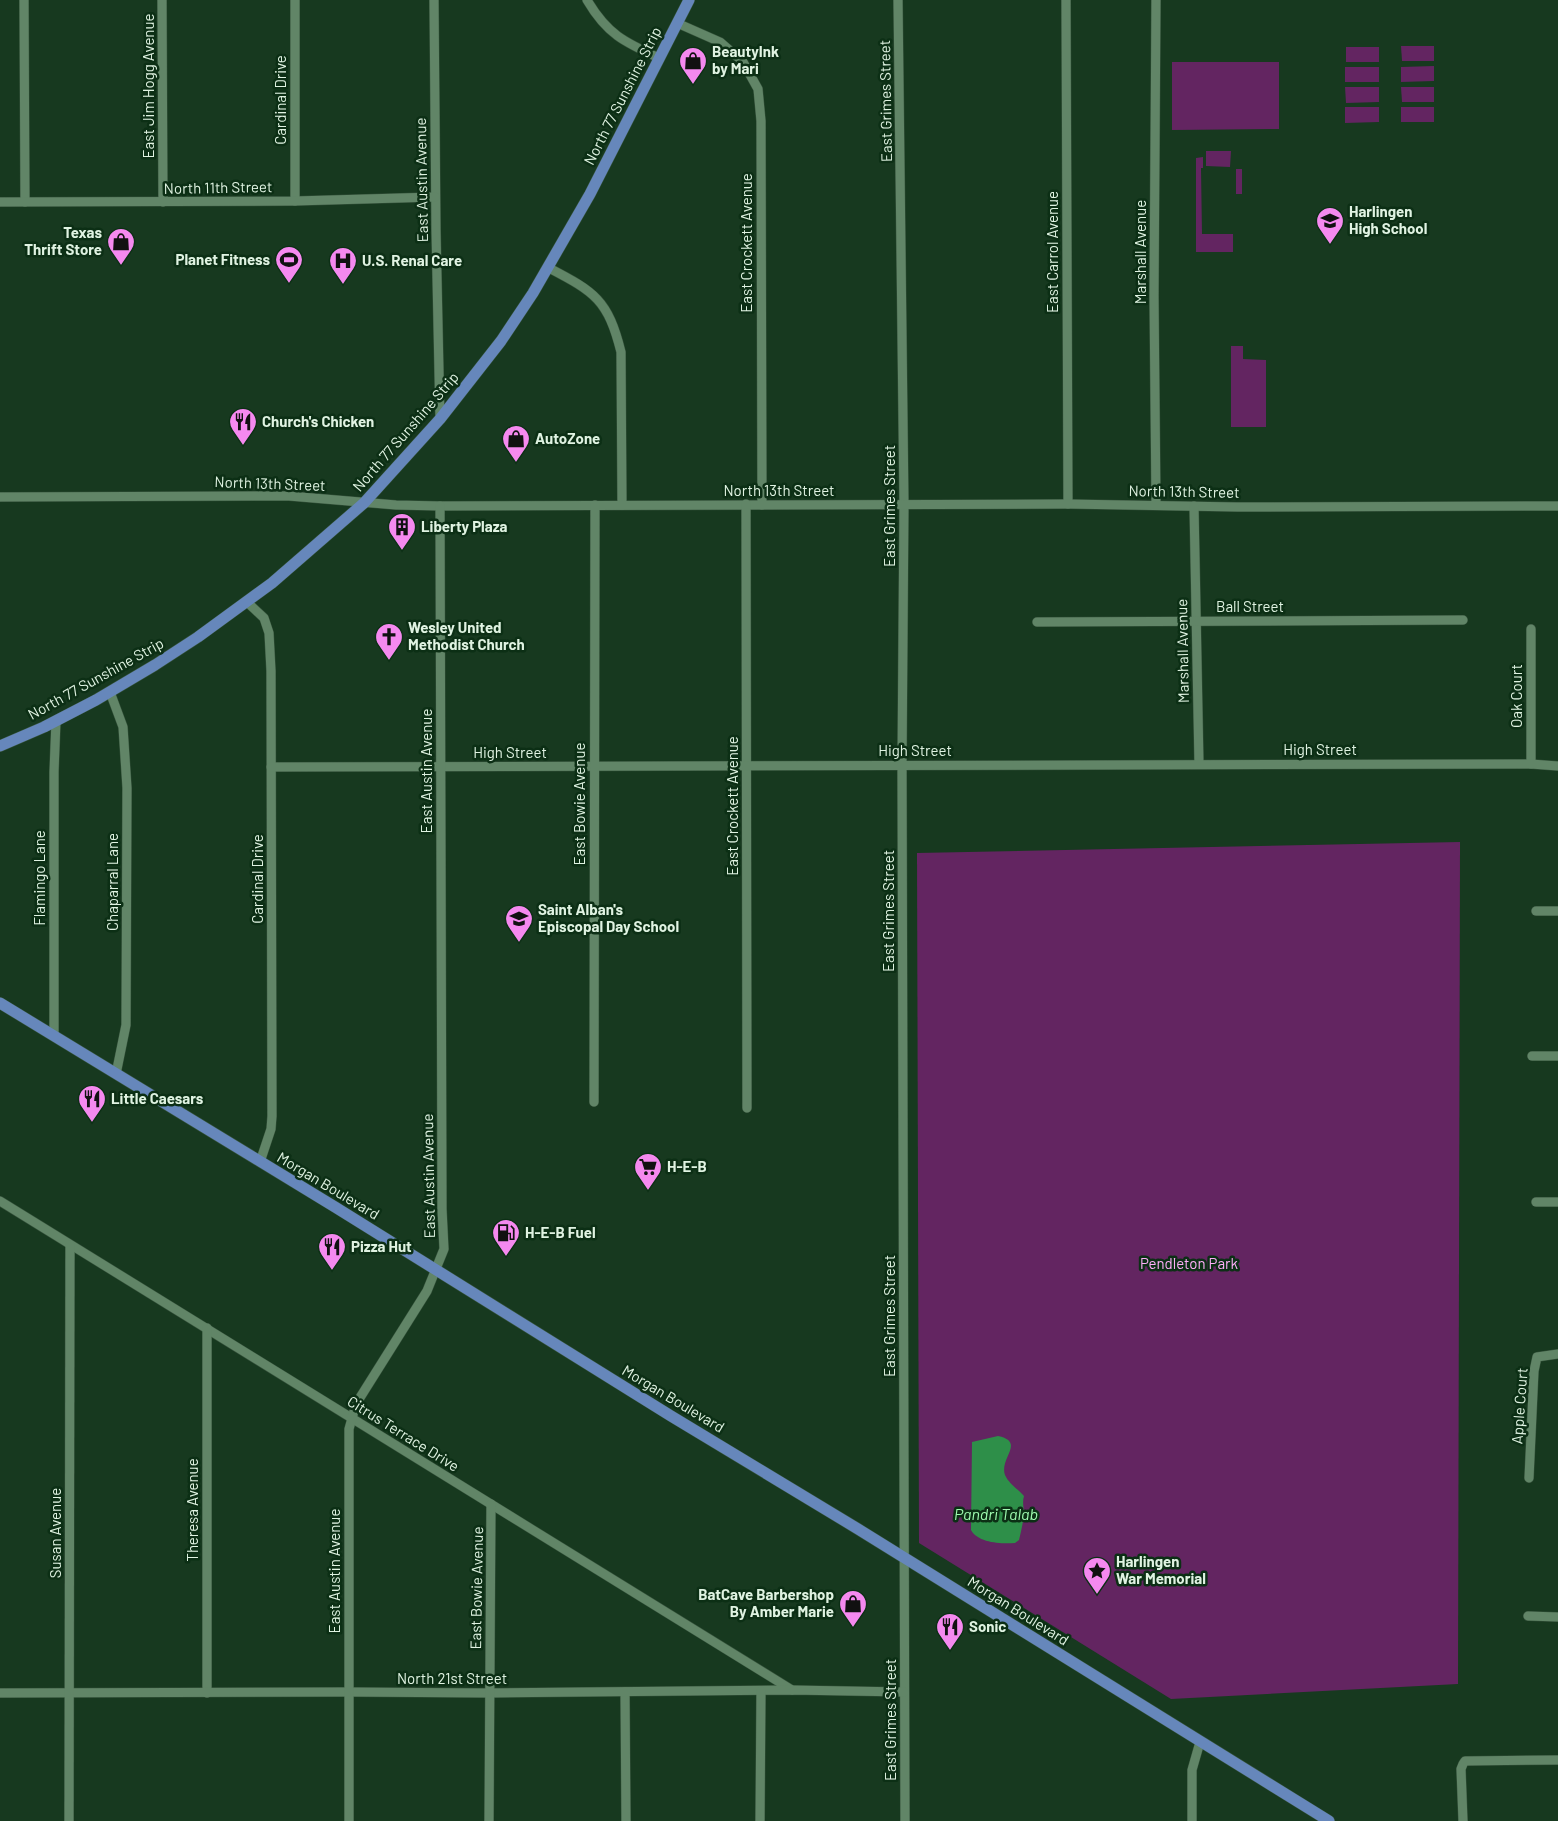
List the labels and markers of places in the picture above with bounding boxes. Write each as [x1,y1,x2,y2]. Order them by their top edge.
place label: BeautyInk by Mari [712,42,779,77]
shop icon: BeautyInk by Mari [678,46,708,85]
place label: Harlingen High School [1349,202,1427,237]
school or university icon: Harlingen High School [1315,206,1345,245]
place label: Texas Thrift Store [24,223,102,258]
shop icon: Texas Thrift Store [106,227,136,266]
sports icon: Planet Fitness [274,245,304,284]
hospital icon: U.S. Renal Care [328,246,358,285]
place label: Planet Fitness [175,250,270,268]
place label: U.S. Renal Care [362,251,462,269]
restaurant icon: Church's Chicken [228,407,258,446]
place label: Church's Chicken [262,412,374,430]
shop icon: AutoZone [501,424,531,463]
place label: AutoZone [535,429,600,447]
building icon: Liberty Plaza [387,512,417,551]
place label: Liberty Plaza [421,517,508,535]
place label: Wesley United Methodist Church [408,618,525,653]
church icon: Wesley United Methodist Church [374,622,404,661]
place label: Saint Alban's Episcopal Day School [538,900,679,935]
school or university icon: Saint Alban's Episcopal Day School [504,904,534,943]
restaurant icon: Little Caesars [77,1084,107,1123]
place label: Little Caesars [111,1089,204,1107]
supermarket icon: H-E-B [633,1152,663,1191]
place label: H-E-B [667,1157,707,1175]
fuel station icon: H-E-B Fuel [491,1218,521,1257]
place label: H-E-B Fuel [525,1223,596,1241]
restaurant icon: Pizza Hut [317,1232,347,1271]
place label: Pizza Hut [351,1237,412,1255]
place label: Harlingen War Memorial [1116,1552,1206,1587]
place icon: Harlingen War Memorial [1082,1556,1112,1595]
place label: BatCave Barbershop By Amber Marie [698,1585,834,1620]
shop icon: BatCave Barbershop By Amber Marie [838,1589,868,1628]
restaurant icon: Sonic [935,1612,965,1651]
place label: Sonic [969,1617,1006,1635]

